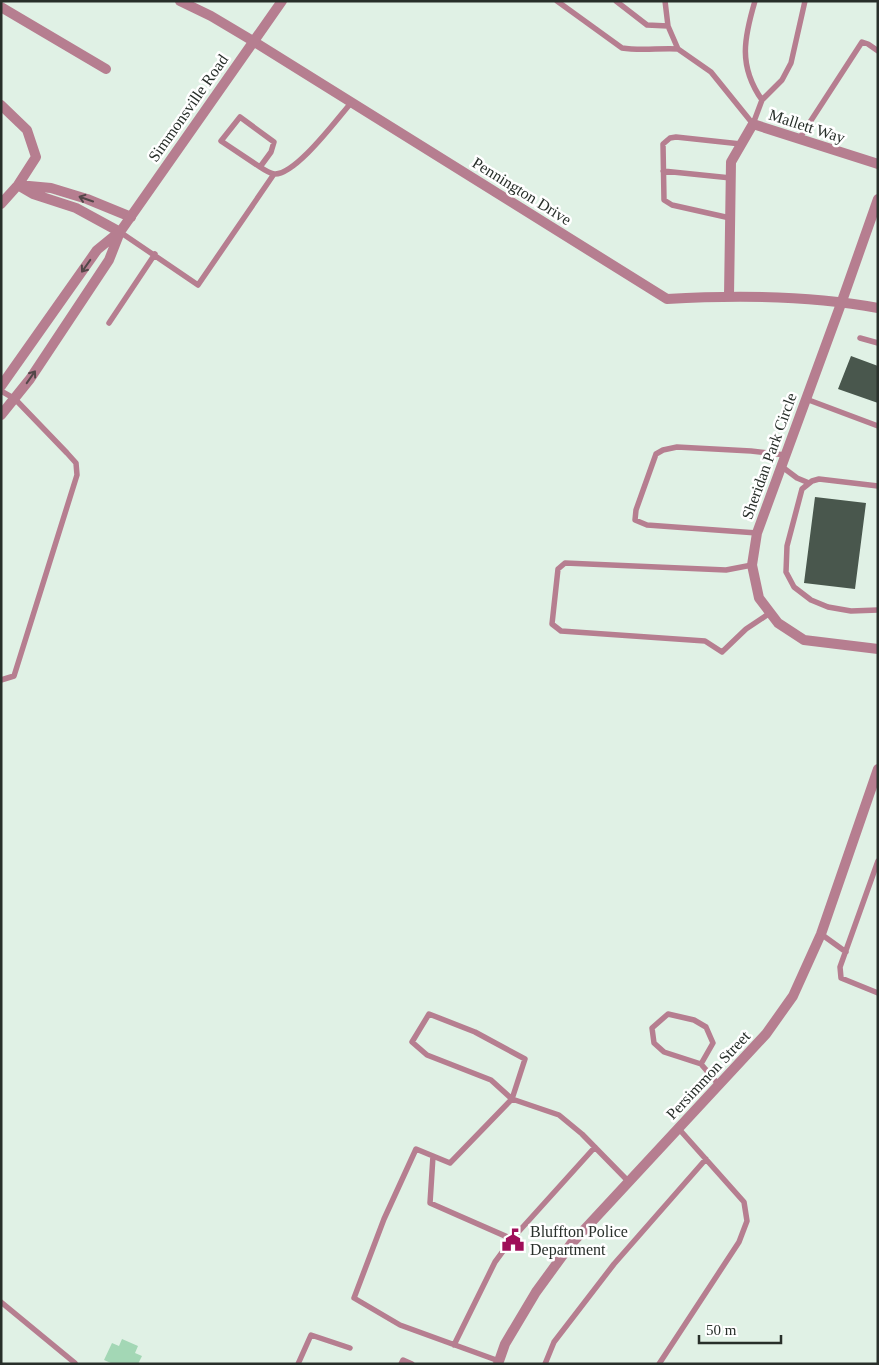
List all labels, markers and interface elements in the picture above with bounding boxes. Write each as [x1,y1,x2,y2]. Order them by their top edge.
street label: Simmonsville Road [145,51,231,165]
street label: Mallett Way [767,106,847,147]
street label: Pennington Drive [469,154,575,229]
one-way arrow [78,193,94,203]
one-way arrow [81,258,91,272]
one-way arrow [26,370,36,384]
street label: Sheridan Park Circle [738,390,800,522]
street label: Persimmon Street [663,1027,754,1123]
place label: Bluffton Police Department [530,1223,628,1259]
public building icon: Bluffton Police Department [500,1227,526,1253]
scale bar [699,1312,782,1344]
text: 50 m [706,1322,737,1338]

